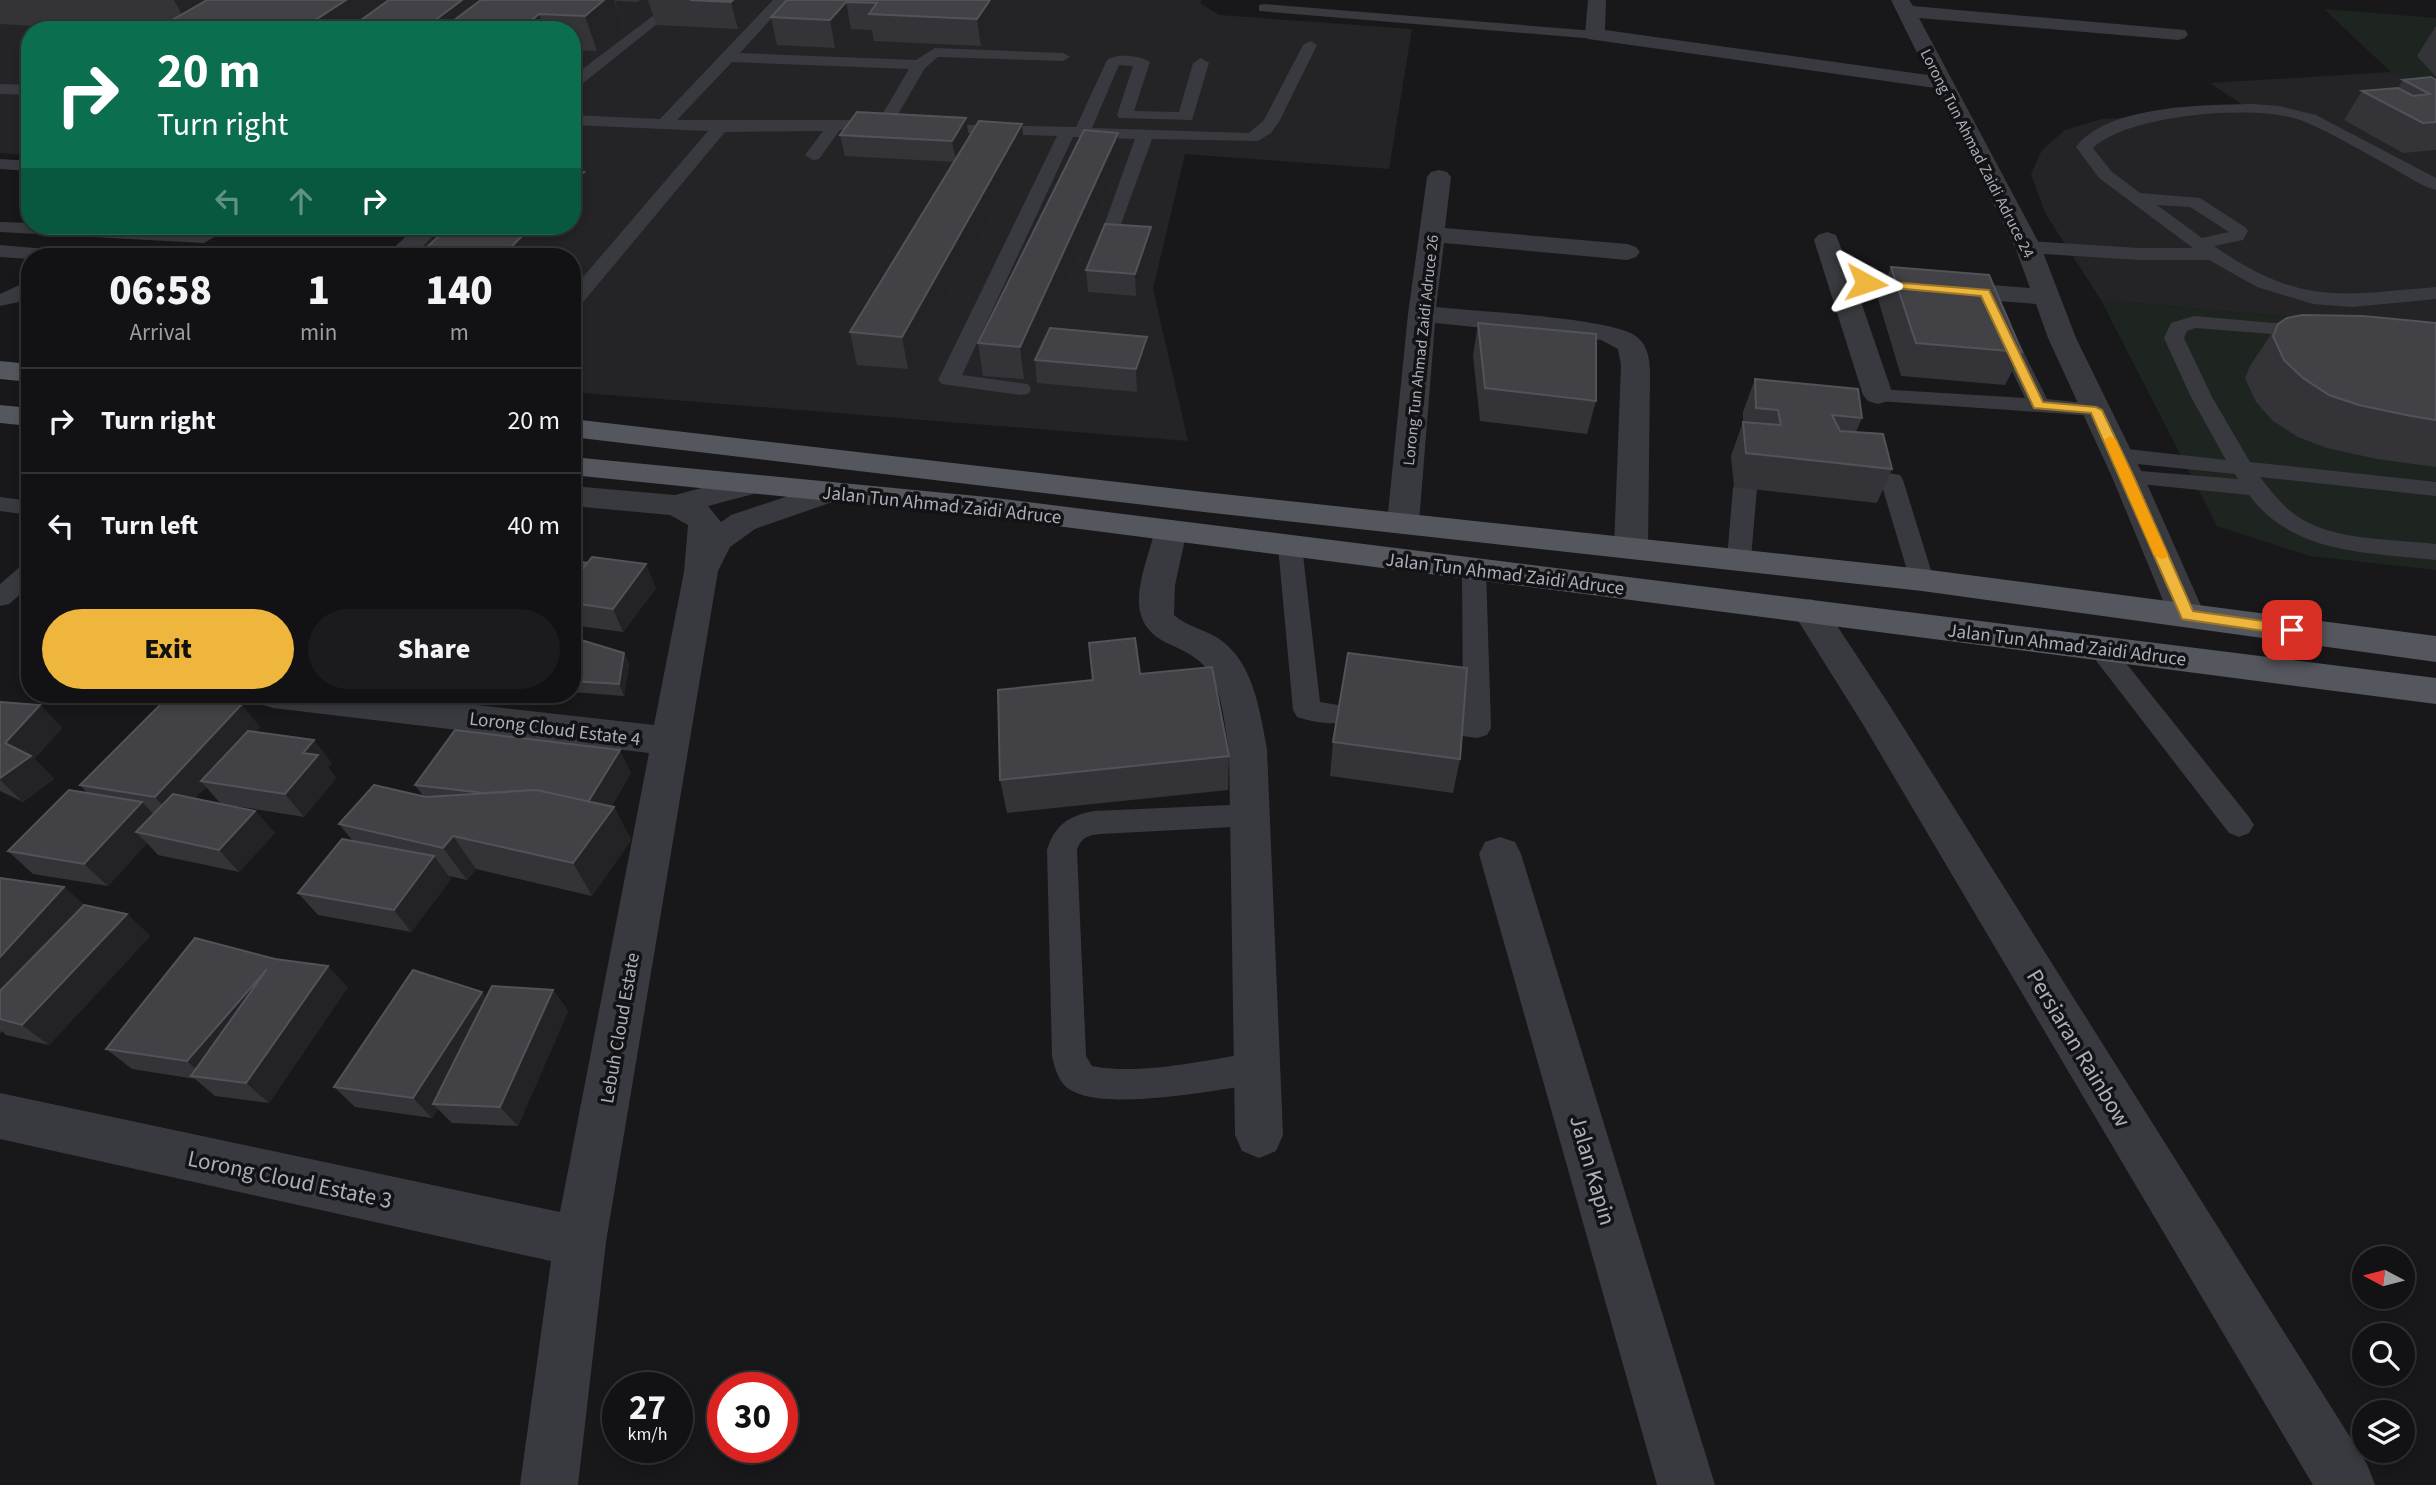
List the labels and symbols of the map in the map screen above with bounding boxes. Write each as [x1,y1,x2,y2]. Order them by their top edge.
street label: Lorong Tun Ahmad Zaidi Adruce 24 [1915,45,2040,262]
street label: Lorong Tun Ahmad Zaidi Adruce 26 [1398,234,1444,467]
position arrow [1829,246,1903,320]
street label: Jalan Tun Ahmad Zaidi Adruce [821,480,1063,531]
street label: Jalan Tun Ahmad Zaidi Adruce [1384,546,1626,603]
pin [2262,600,2322,660]
street label: Jalan Tun Ahmad Zaidi Adruce [1946,617,2188,674]
street label: Lorong Cloud Estate 4 [468,706,642,753]
street label: Lebuh Cloud Estate [594,951,647,1106]
street label: Persiaran Rainbow [2018,963,2139,1134]
street label: Jalan Kapin [1561,1111,1624,1229]
street label: Lorong Cloud Estate 3 [185,1142,395,1217]
north arrow [2352,1246,2415,1309]
speed limit sign: 30 [707,1372,798,1463]

